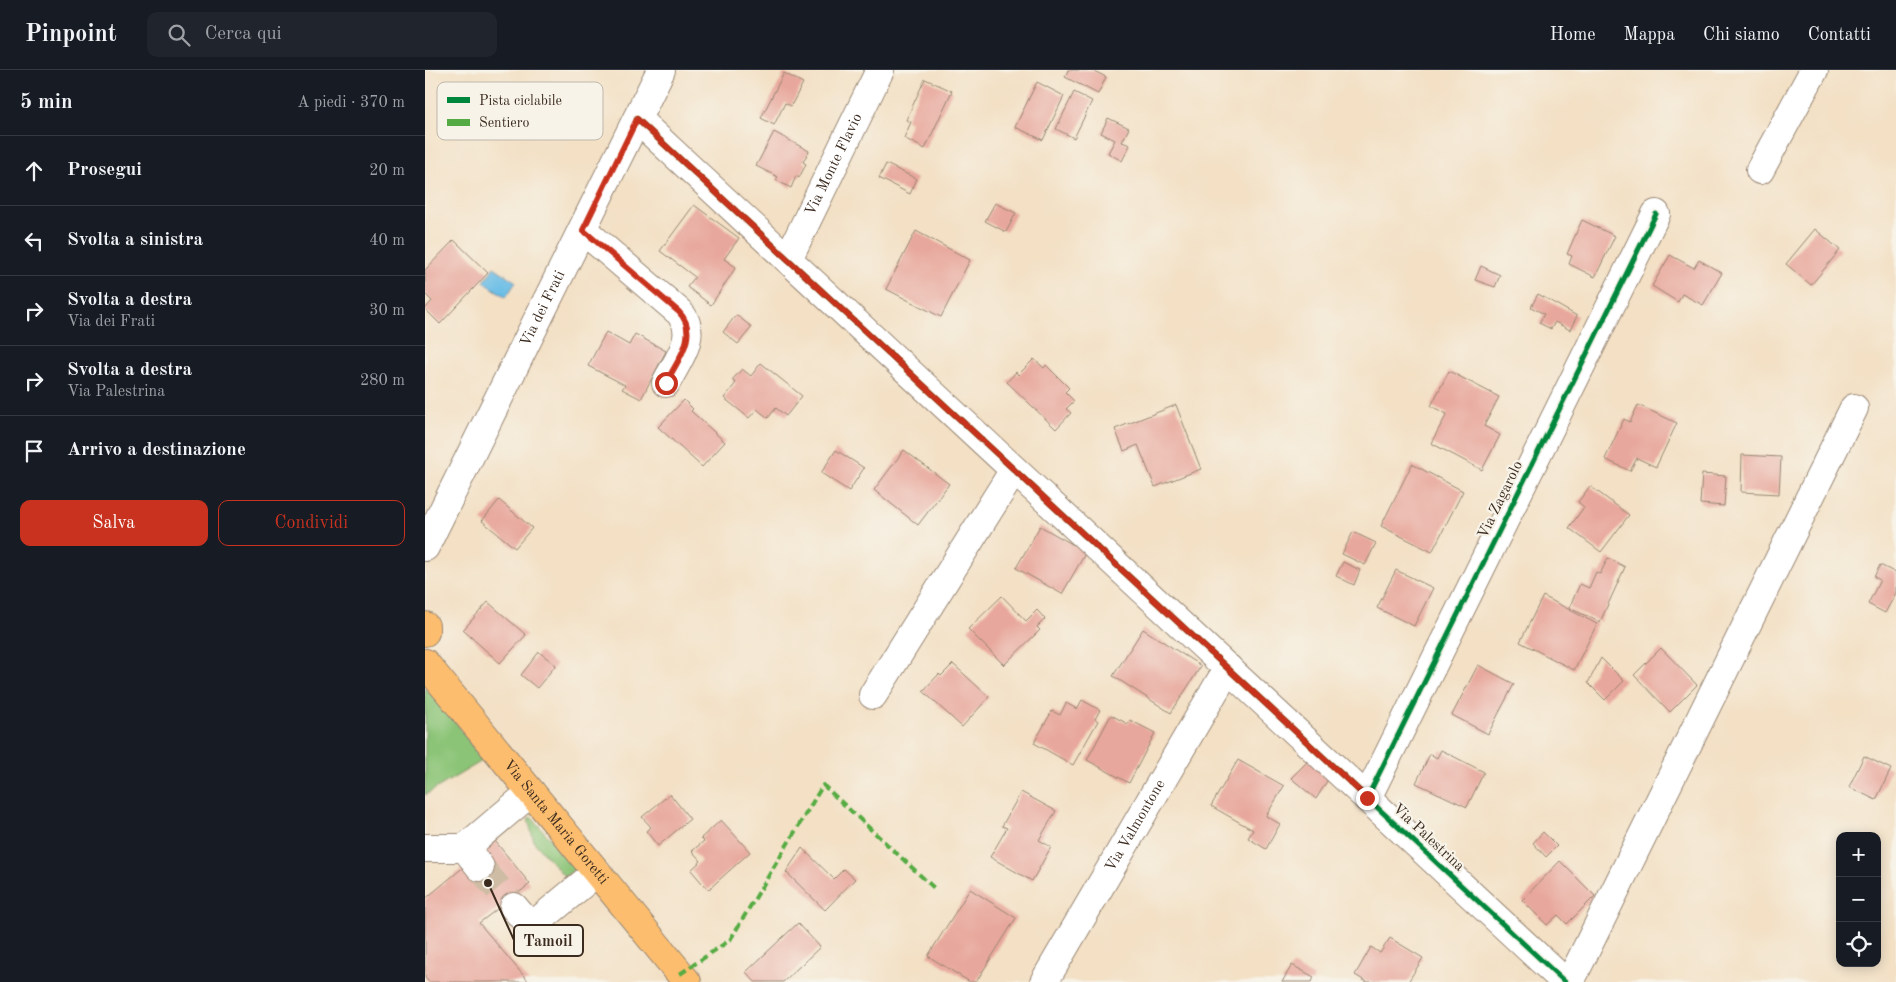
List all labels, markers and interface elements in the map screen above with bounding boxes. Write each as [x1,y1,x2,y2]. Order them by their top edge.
search box [147,12,497,57]
icon: search [165,21,193,49]
text: Pinpoint [25,23,117,47]
text: Cerca qui [205,25,282,44]
text: Home [1550,26,1596,44]
text: Mappa [1624,26,1675,44]
text: Chi siamo [1703,26,1780,44]
text: Contatti [1808,26,1871,44]
legend [437,82,603,140]
text: 5 min [20,92,73,113]
text: Pista ciclabile [479,94,562,108]
text: A piedi · 370 m [297,95,405,111]
street label: Via Monte Flavio [803,111,865,218]
text: Sentiero [479,116,530,130]
icon: ahead [20,157,48,185]
text: Prosegui [67,161,142,180]
text: 20 m [369,163,405,179]
icon: left [20,227,48,255]
text: Svolta a sinistra [67,231,203,250]
text: 40 m [369,233,405,249]
street label: Via dei Frati [518,268,568,349]
text: Svolta a destra [67,291,192,310]
icon: right [20,297,48,325]
text: 30 m [369,303,405,319]
text: Via dei Frati [67,314,155,330]
text: Svolta a destra [67,361,192,380]
icon: right [20,367,48,395]
route start [655,372,678,395]
text: 280 m [360,373,405,389]
text: Via Palestrina [67,384,165,400]
icon: arrive [20,437,48,465]
text: Arrivo a destinazione [67,441,246,460]
street label: Via Zagarolo [1476,459,1526,541]
button: Salva [20,500,208,546]
button: Condividi [218,500,405,546]
street label: Via Santa Maria Goretti [500,757,611,887]
street label: Via Valmontone [1103,777,1168,874]
route end [1356,787,1379,810]
street label: Via Palestrina [1389,801,1467,875]
map controls [1836,832,1881,967]
button: + [1836,832,1881,877]
button: − [1836,877,1881,922]
button: locate [1836,922,1881,967]
callout: Tamoil [514,925,583,956]
text: Tamoil [523,934,573,950]

